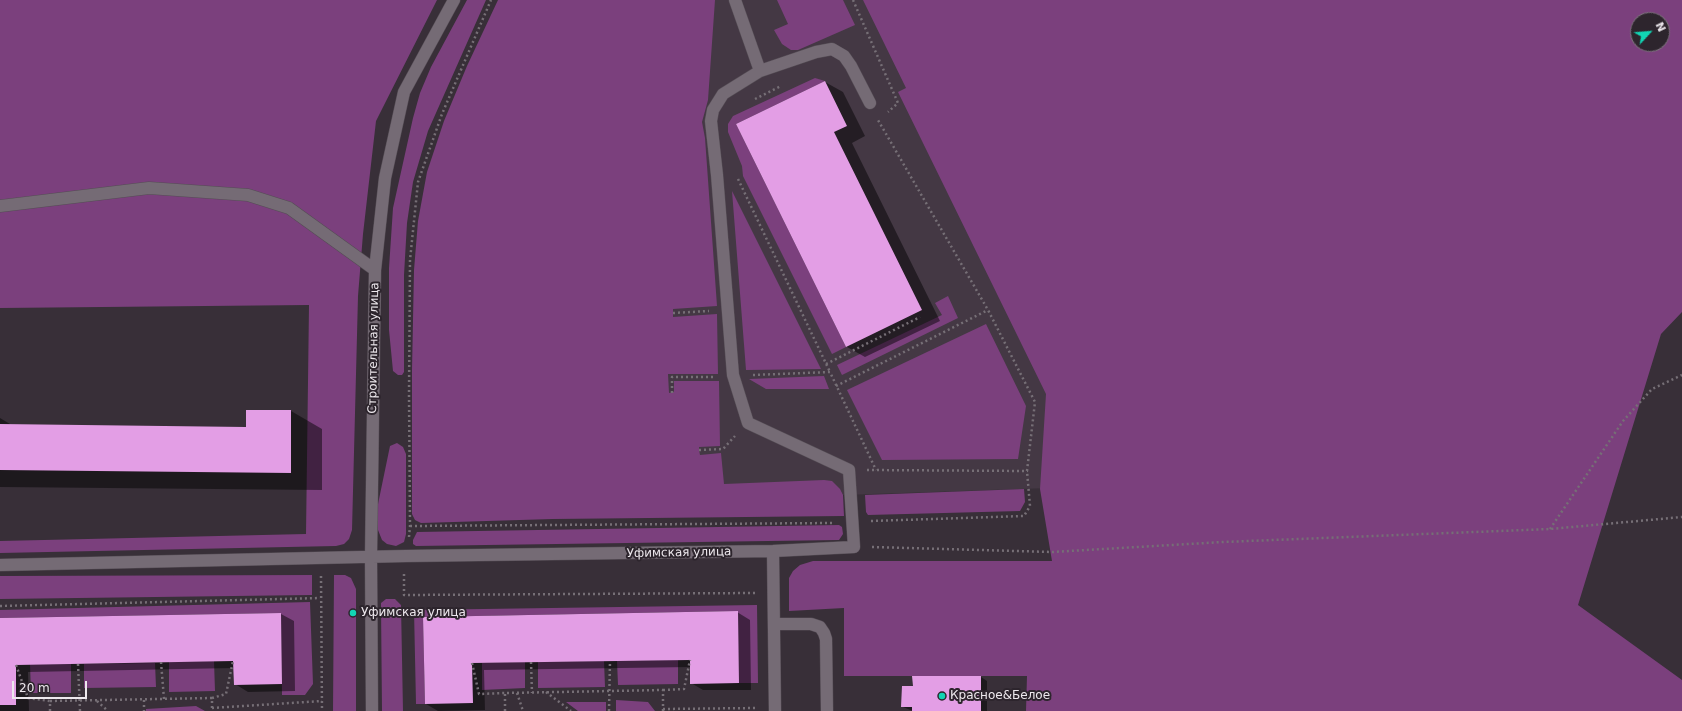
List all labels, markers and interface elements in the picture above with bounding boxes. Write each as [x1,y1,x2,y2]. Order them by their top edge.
north arrow [1630,12,1670,52]
text: N [1652,20,1668,34]
street label: Строительная улица [366,282,382,414]
street label: Уфимская улица [627,545,731,561]
place label: Уфимская улица [361,606,466,620]
marker: Уфимская улица [348,608,358,618]
scale bar [14,673,89,699]
text: 20 m [19,681,50,695]
place label: Красное&Белое [950,689,1050,703]
marker: Красное&Белое [937,691,947,701]

